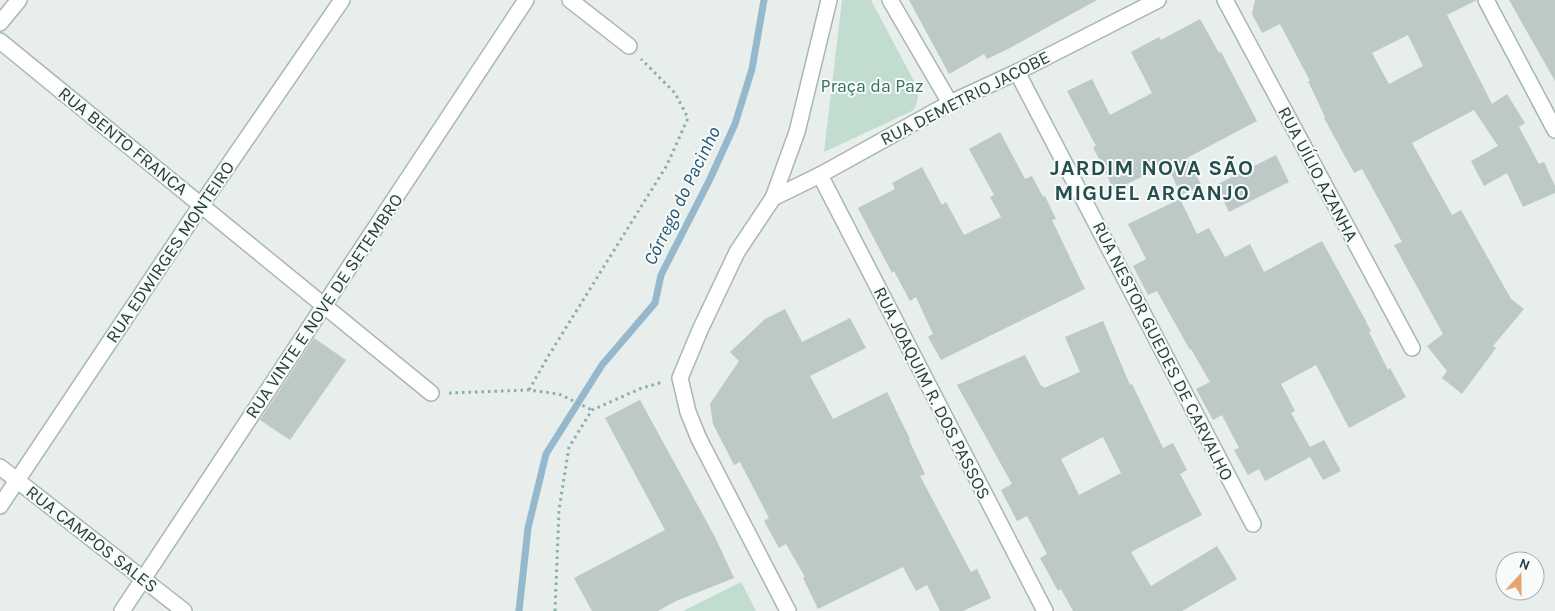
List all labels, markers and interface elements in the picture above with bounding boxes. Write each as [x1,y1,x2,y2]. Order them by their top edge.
street label: RUA DEMETRIO JACOBE [877,46,1053,150]
park label: Praça da Paz [820,75,924,97]
street label: RUA BENTO FRANCA [54,82,192,200]
street label: RUA UÍLIO AZANHA [1273,102,1364,245]
water label: Córrego do Pacinho [639,123,725,269]
district label: JARDIM NOVA SÃO MIGUEL ARCANJO [1050,155,1254,206]
street label: RUA EDWIRGES MONTEIRO [101,157,239,347]
street label: RUA VINTE E NOVE DE SETEMBRO [240,189,408,423]
street label: RUA NESTOR GUEDES DE CARVALHO [1088,218,1238,484]
street label: RUA JOAQUIM R. DOS PASSOS [869,283,995,503]
street label: RUA CAMPOS SALES [22,481,162,597]
north arrow [1495,551,1545,601]
text: N [1517,555,1532,574]

